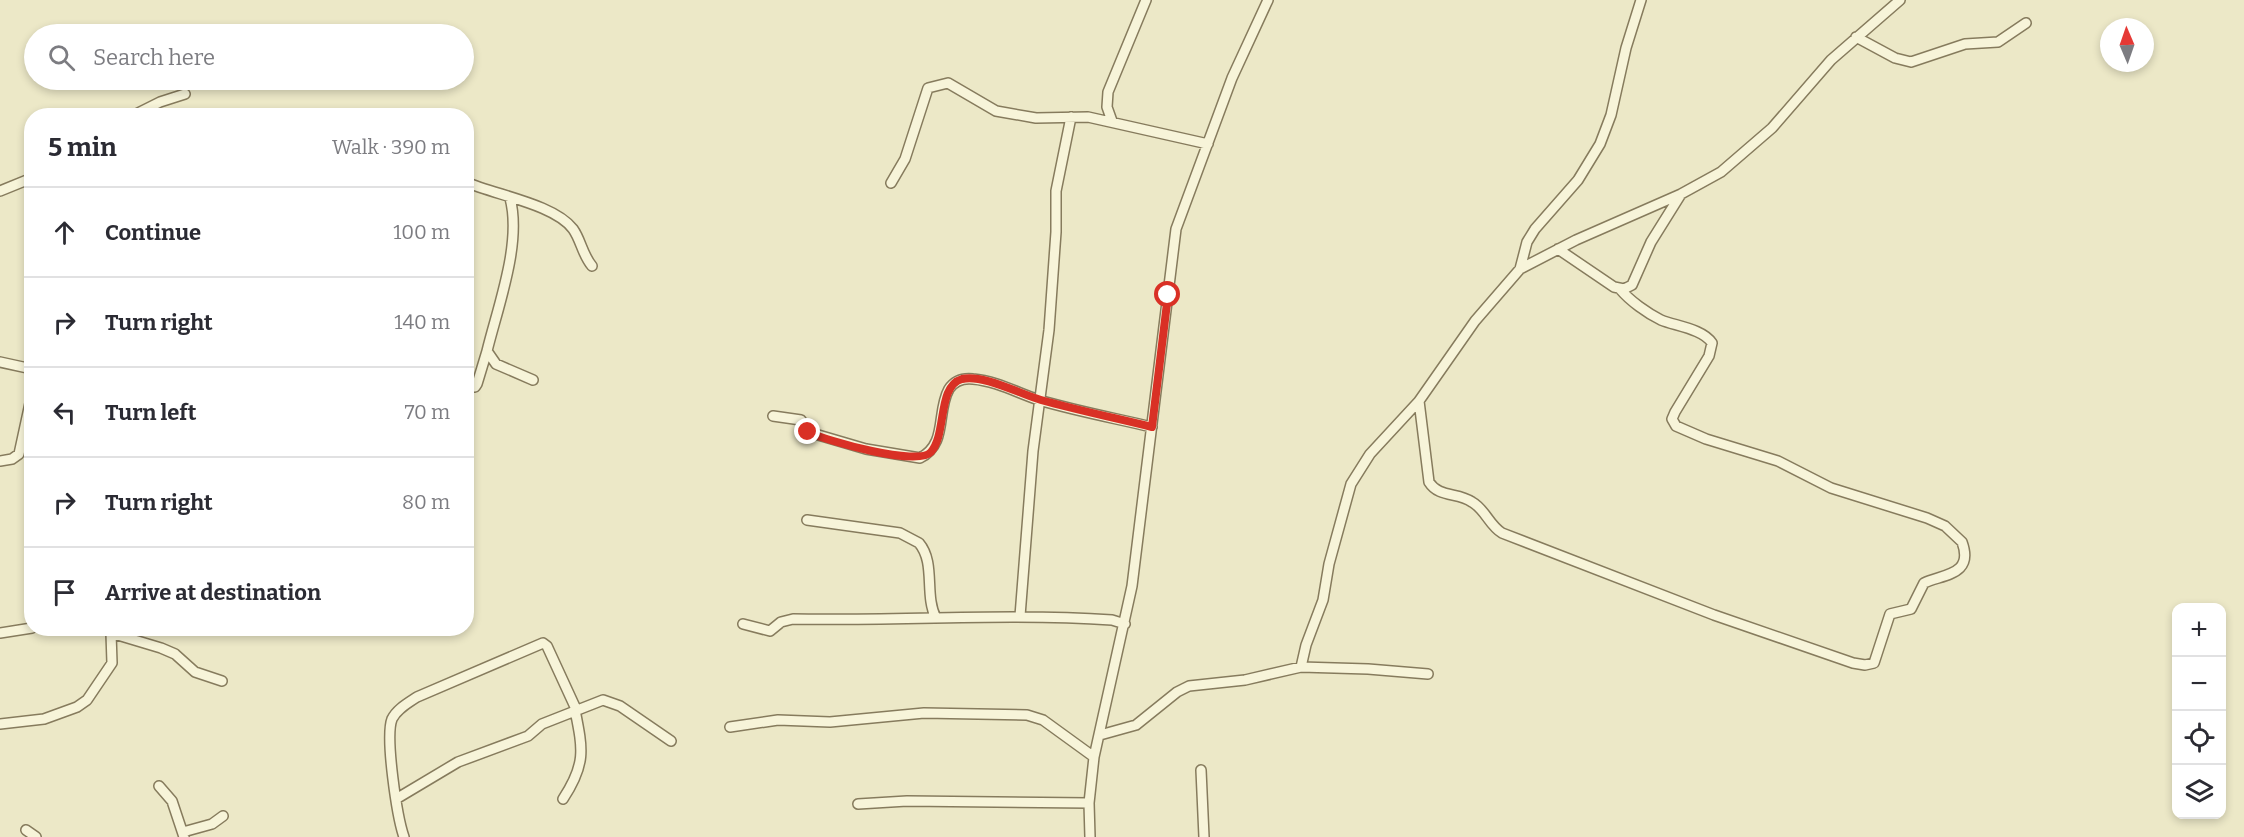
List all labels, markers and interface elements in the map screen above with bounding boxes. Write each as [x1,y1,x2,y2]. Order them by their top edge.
north arrow [2100,18,2154,72]
search box [24,24,474,90]
icon: search [45,41,78,74]
text: Search here [93,44,215,71]
text: 5 min [48,132,117,163]
text: Walk · 390 m [332,135,450,159]
icon: ahead [48,216,81,249]
text: Continue [105,219,201,246]
text: 100 m [393,220,450,244]
route start [1154,281,1180,307]
icon: right [48,306,81,339]
text: Turn right [105,309,213,336]
text: 140 m [394,310,450,334]
icon: left [48,396,81,429]
text: Turn left [105,399,197,426]
text: 70 m [404,400,450,424]
route end [794,418,820,444]
icon: right [48,486,81,519]
text: Turn right [105,489,213,516]
text: 80 m [402,490,450,514]
icon: arrive [48,576,81,609]
text: Arrive at destination [105,579,321,606]
map controls [2172,603,2226,819]
button: + [2172,603,2226,657]
button: − [2172,657,2226,711]
button: locate [2172,711,2226,765]
button: layers [2172,765,2226,819]

